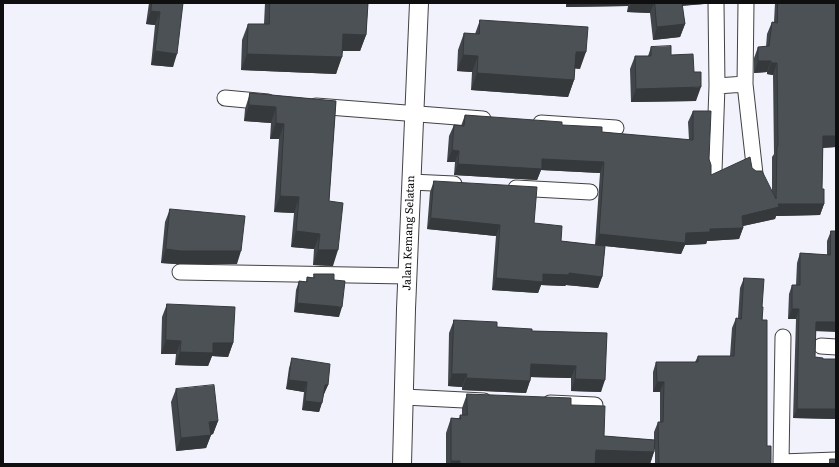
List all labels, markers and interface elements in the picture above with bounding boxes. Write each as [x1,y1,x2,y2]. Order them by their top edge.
street label: Jalan Kemang Selatan [400,175,418,291]

